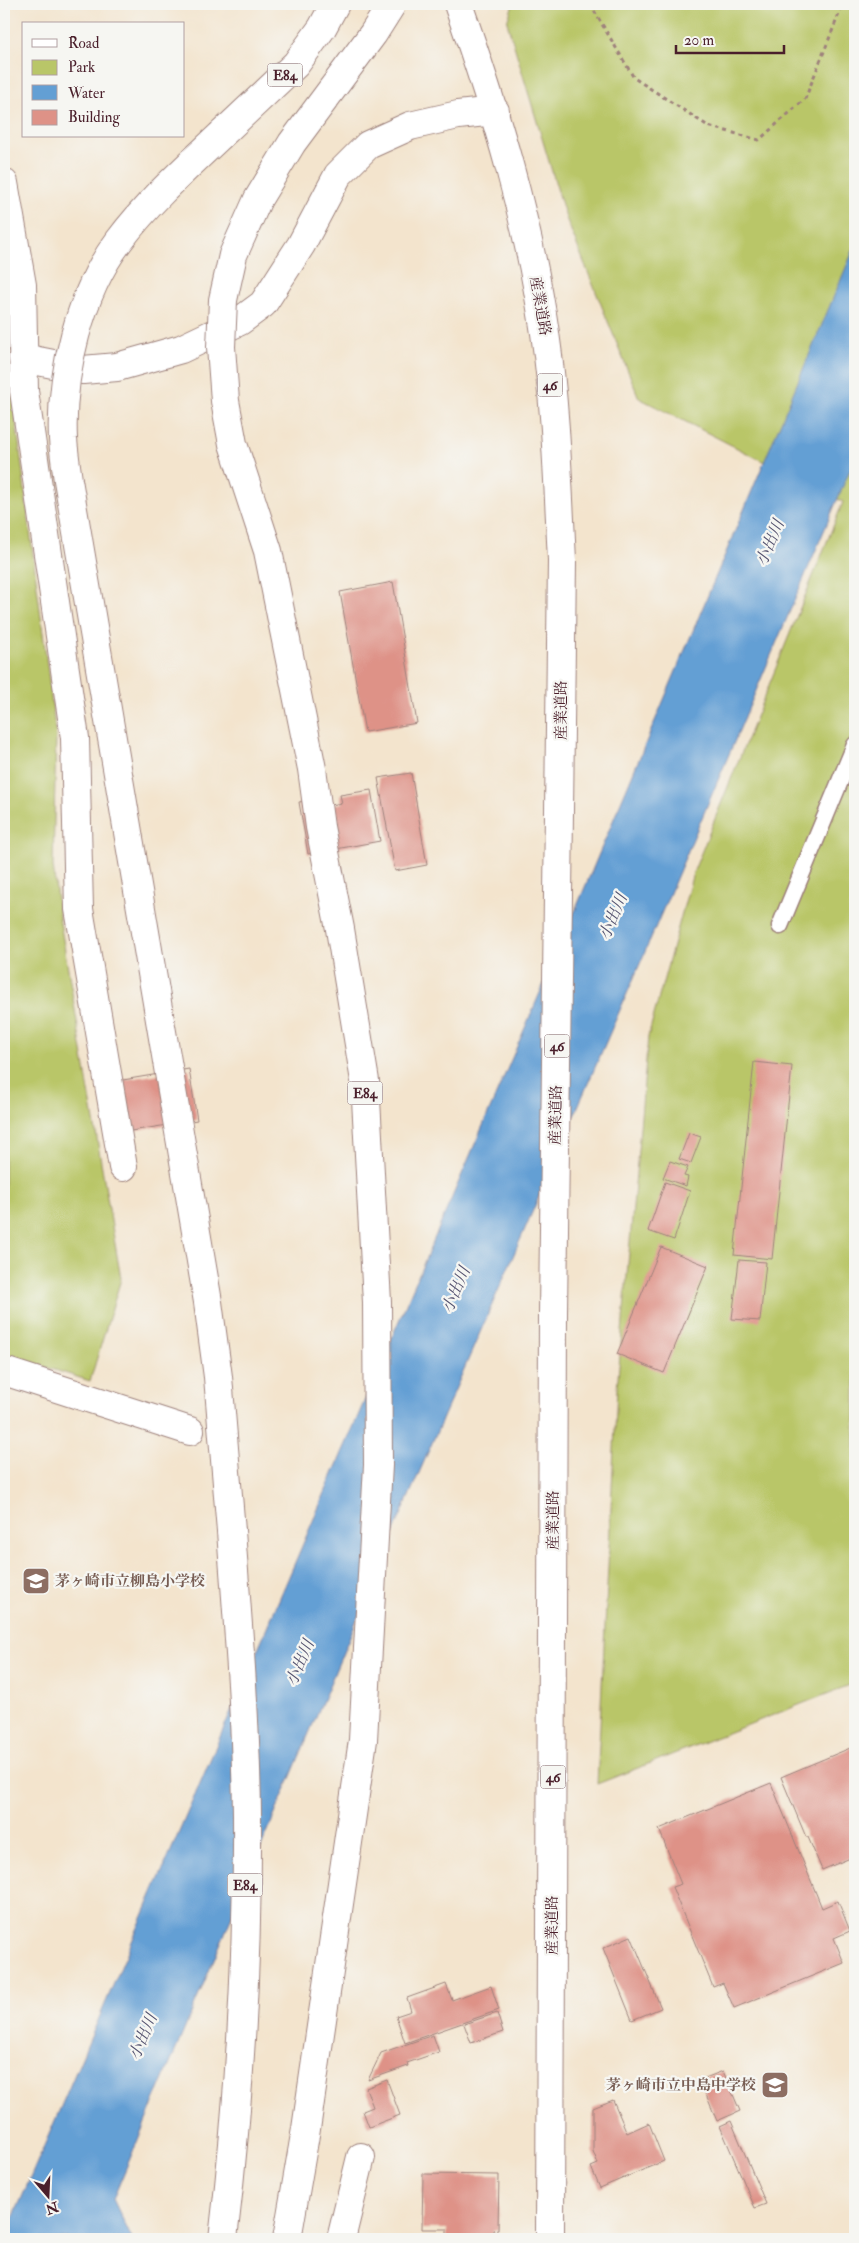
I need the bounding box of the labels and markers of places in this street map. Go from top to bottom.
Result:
school or university icon: 茅ヶ崎市立柳島小学校 [21,1566,51,1596]
place label: 茅ヶ崎市立柳島小学校 [55,1572,205,1591]
school or university icon: 茅ヶ崎市立中島中学校 [760,2070,790,2100]
place label: 茅ヶ崎市立中島中学校 [606,2076,756,2095]

